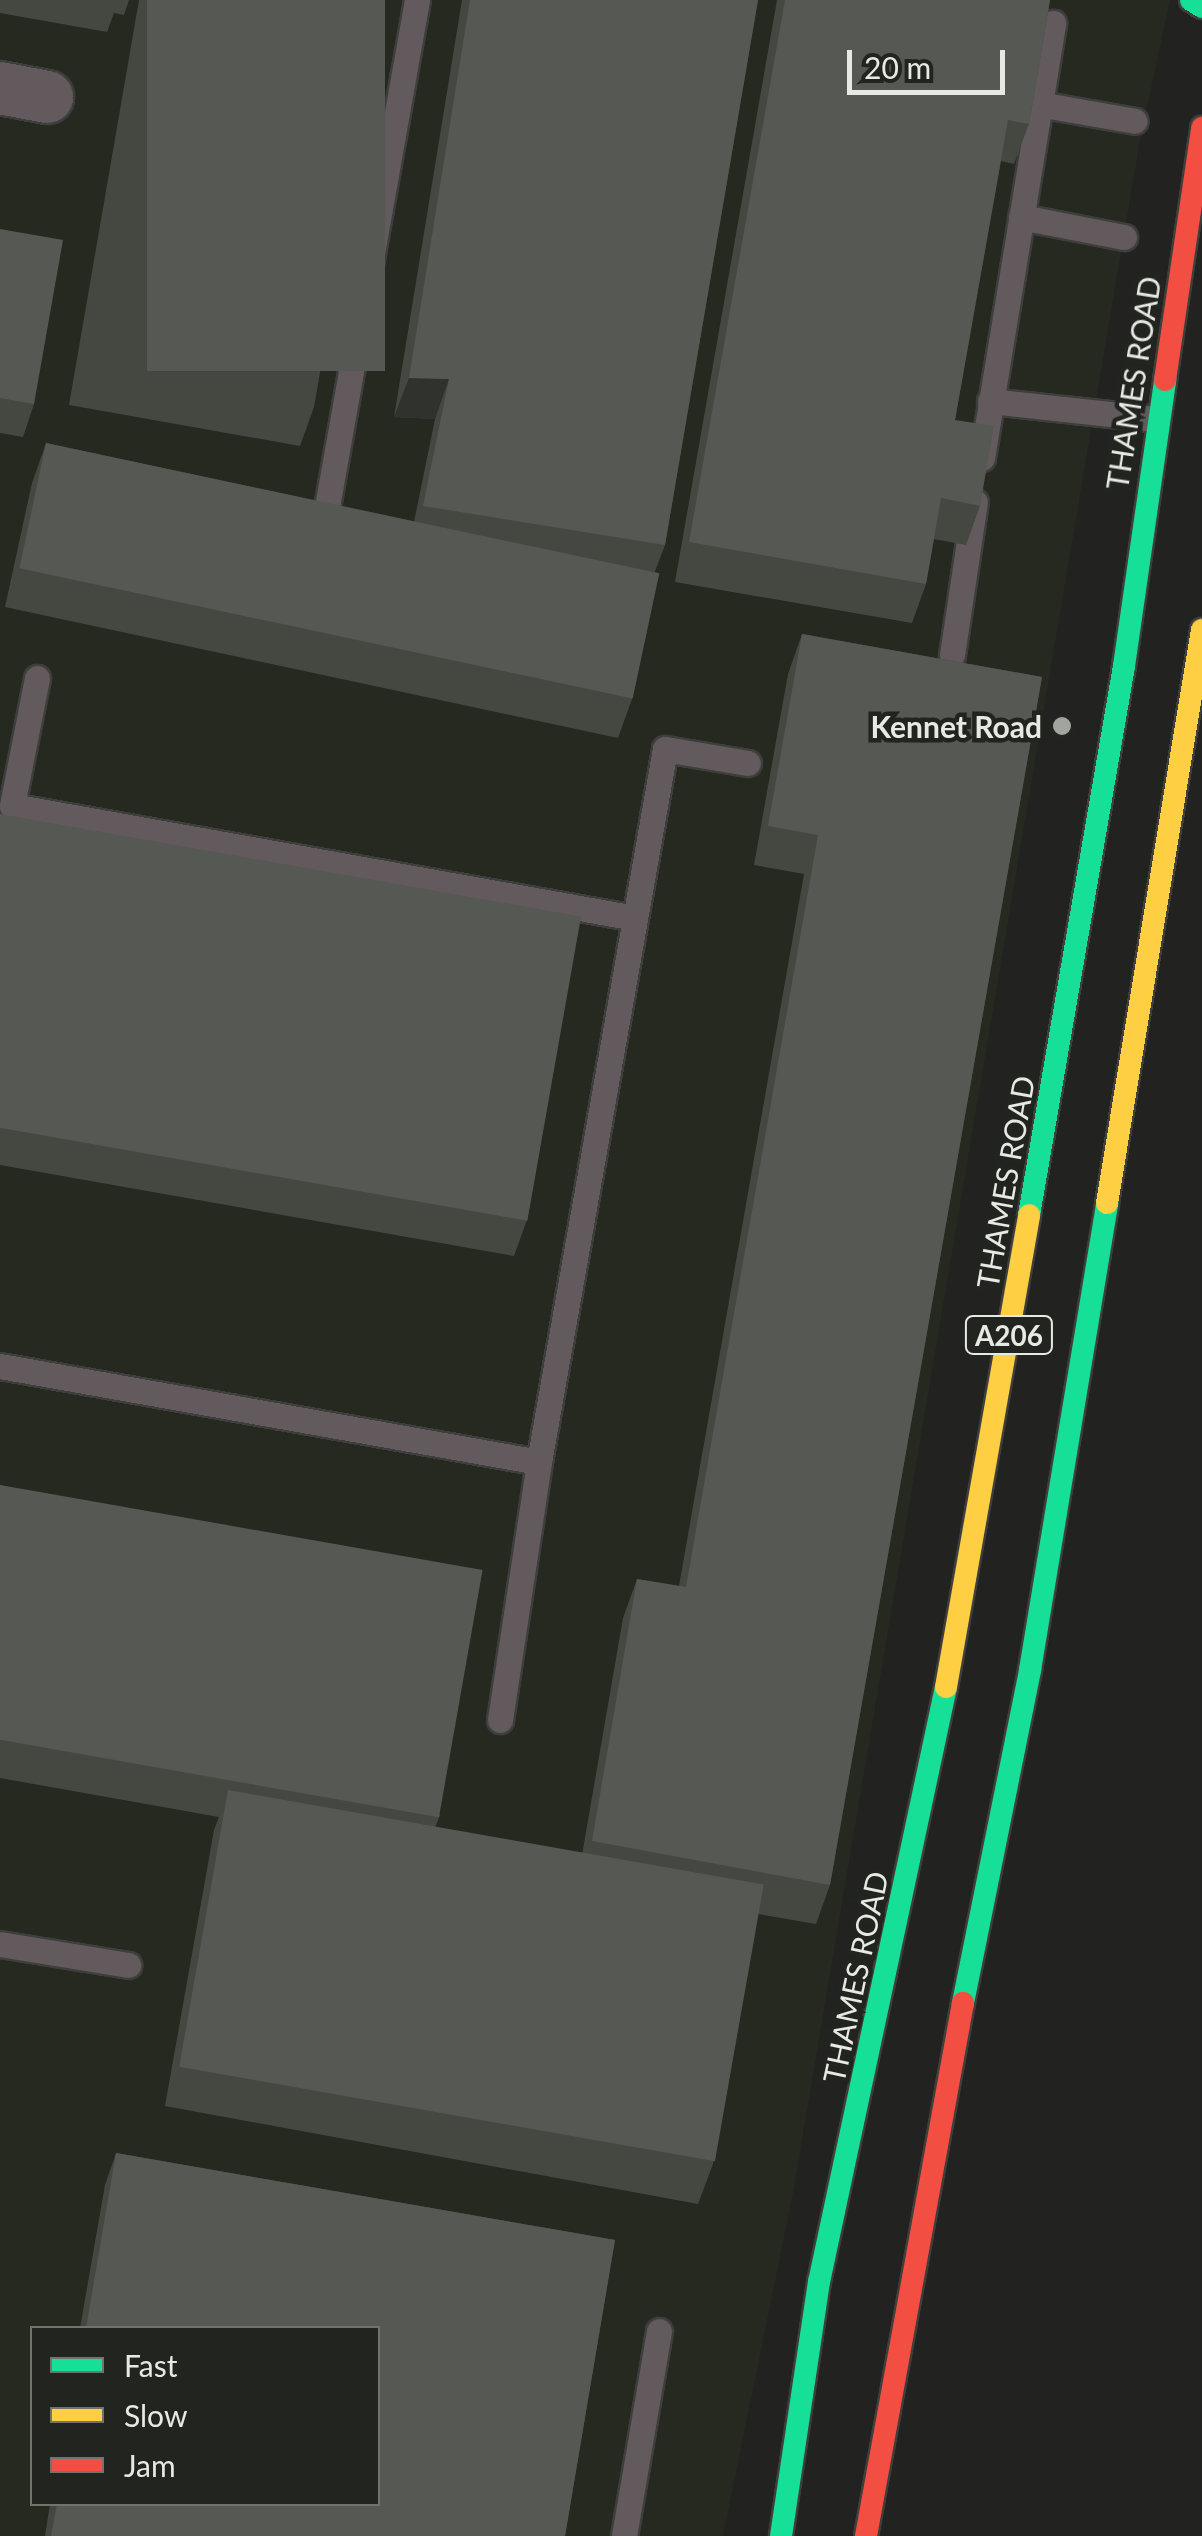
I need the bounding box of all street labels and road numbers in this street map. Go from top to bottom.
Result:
street label: THAMES ROAD [1098,274,1168,492]
street label: THAMES ROAD [969,1073,1041,1291]
road number: A206 [964,1312,1054,1358]
street label: THAMES ROAD [815,1868,895,2086]

